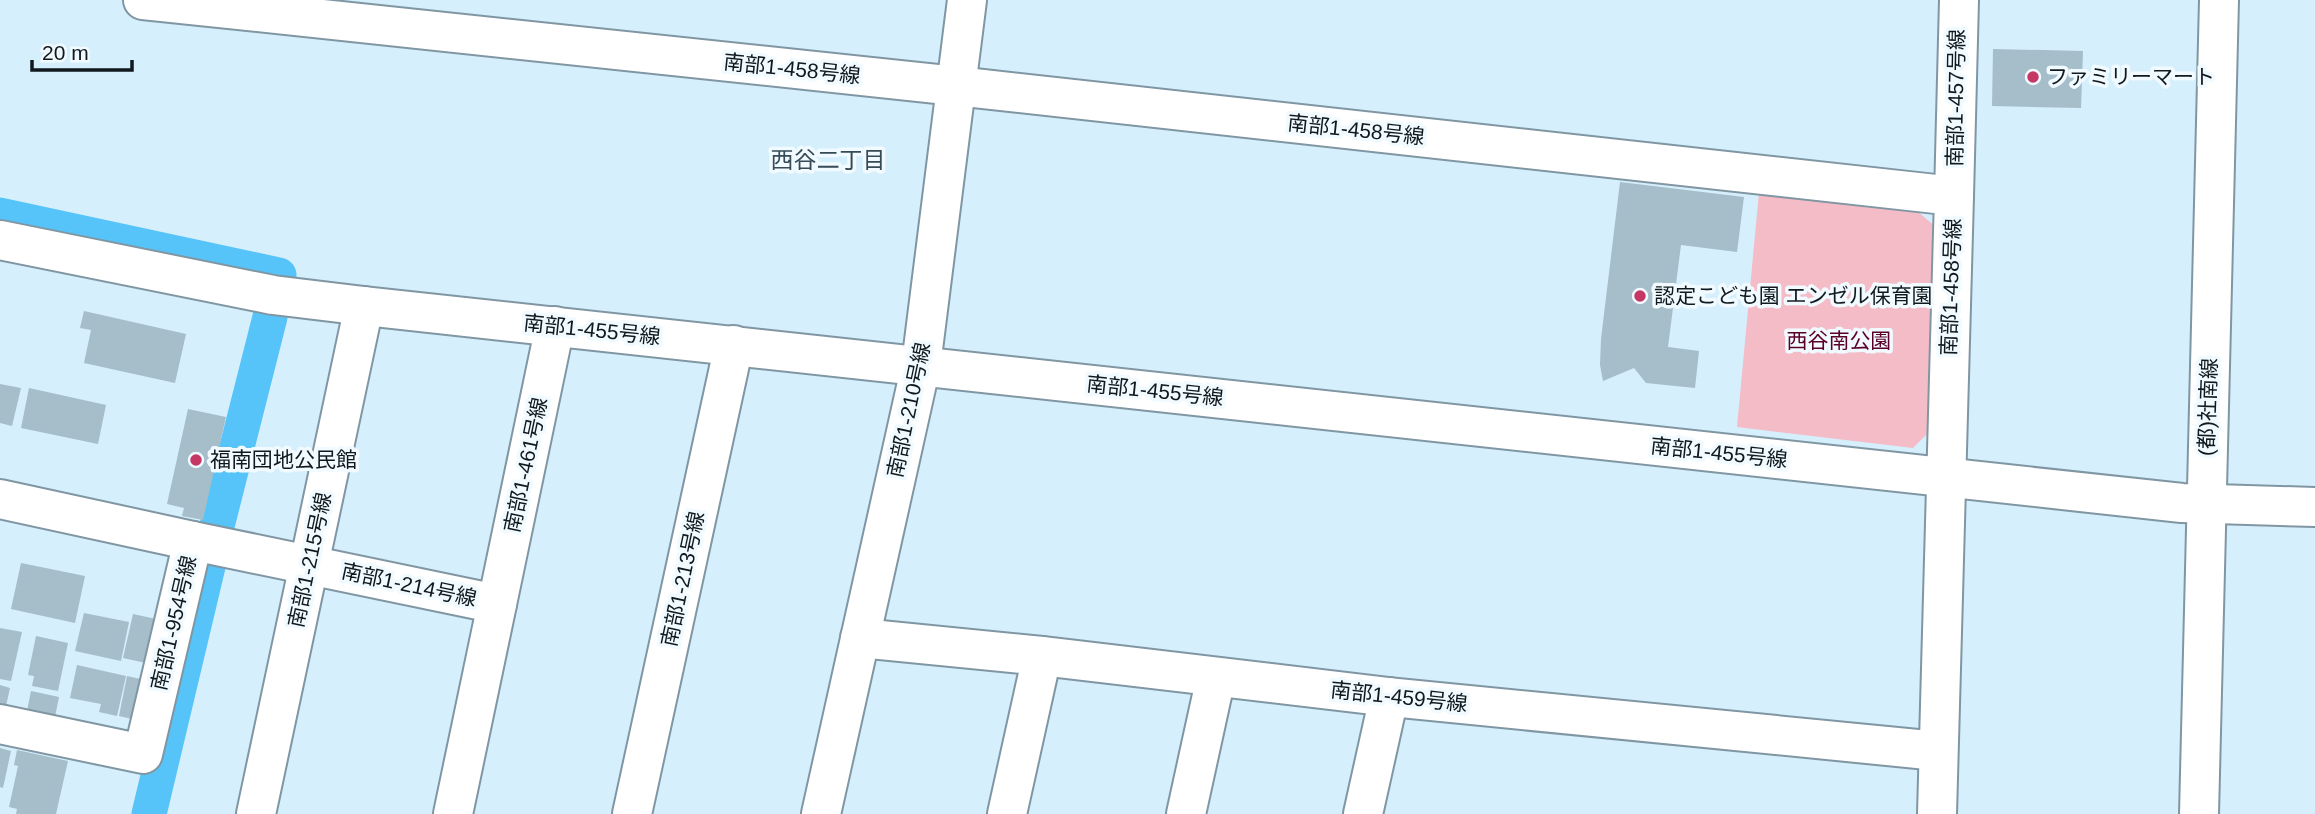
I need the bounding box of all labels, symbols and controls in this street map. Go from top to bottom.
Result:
scale bar [32,28,131,72]
street label: 南部1-457号線 [1943,29,1968,167]
text: 20 m [42,41,89,64]
street label: 南部1-458号線 [722,50,862,87]
place label: ファミリーマート [2047,65,2215,88]
marker: ファミリーマート [2025,69,2041,85]
street label: 南部1-458号線 [1286,111,1426,148]
district label: 西谷二丁目 [771,147,886,173]
street label: 南部1-458号線 [1937,218,1964,356]
place label: 認定こども園 エンゼル保育園 [1654,284,1933,307]
marker: 認定こども園 エンゼル保育園 [1632,288,1648,304]
street label: 南部1-455号線 [522,311,662,348]
park label: 西谷南公園 [1787,329,1892,352]
street label: 南部1-210号線 [883,340,934,480]
street label: (都)社南線 [2194,358,2221,456]
street label: 南部1-455号線 [1085,372,1225,409]
street label: 南部1-461号線 [500,395,551,535]
street label: 南部1-455号線 [1649,434,1789,471]
place label: 福南団地公民館 [210,448,357,471]
marker: 福南団地公民館 [188,452,204,468]
street label: 南部1-215号線 [284,490,335,630]
street label: 南部1-213号線 [657,509,708,649]
street label: 南部1-954号線 [147,553,200,693]
street label: 南部1-214号線 [339,559,479,610]
street label: 南部1-459号線 [1329,678,1469,715]

